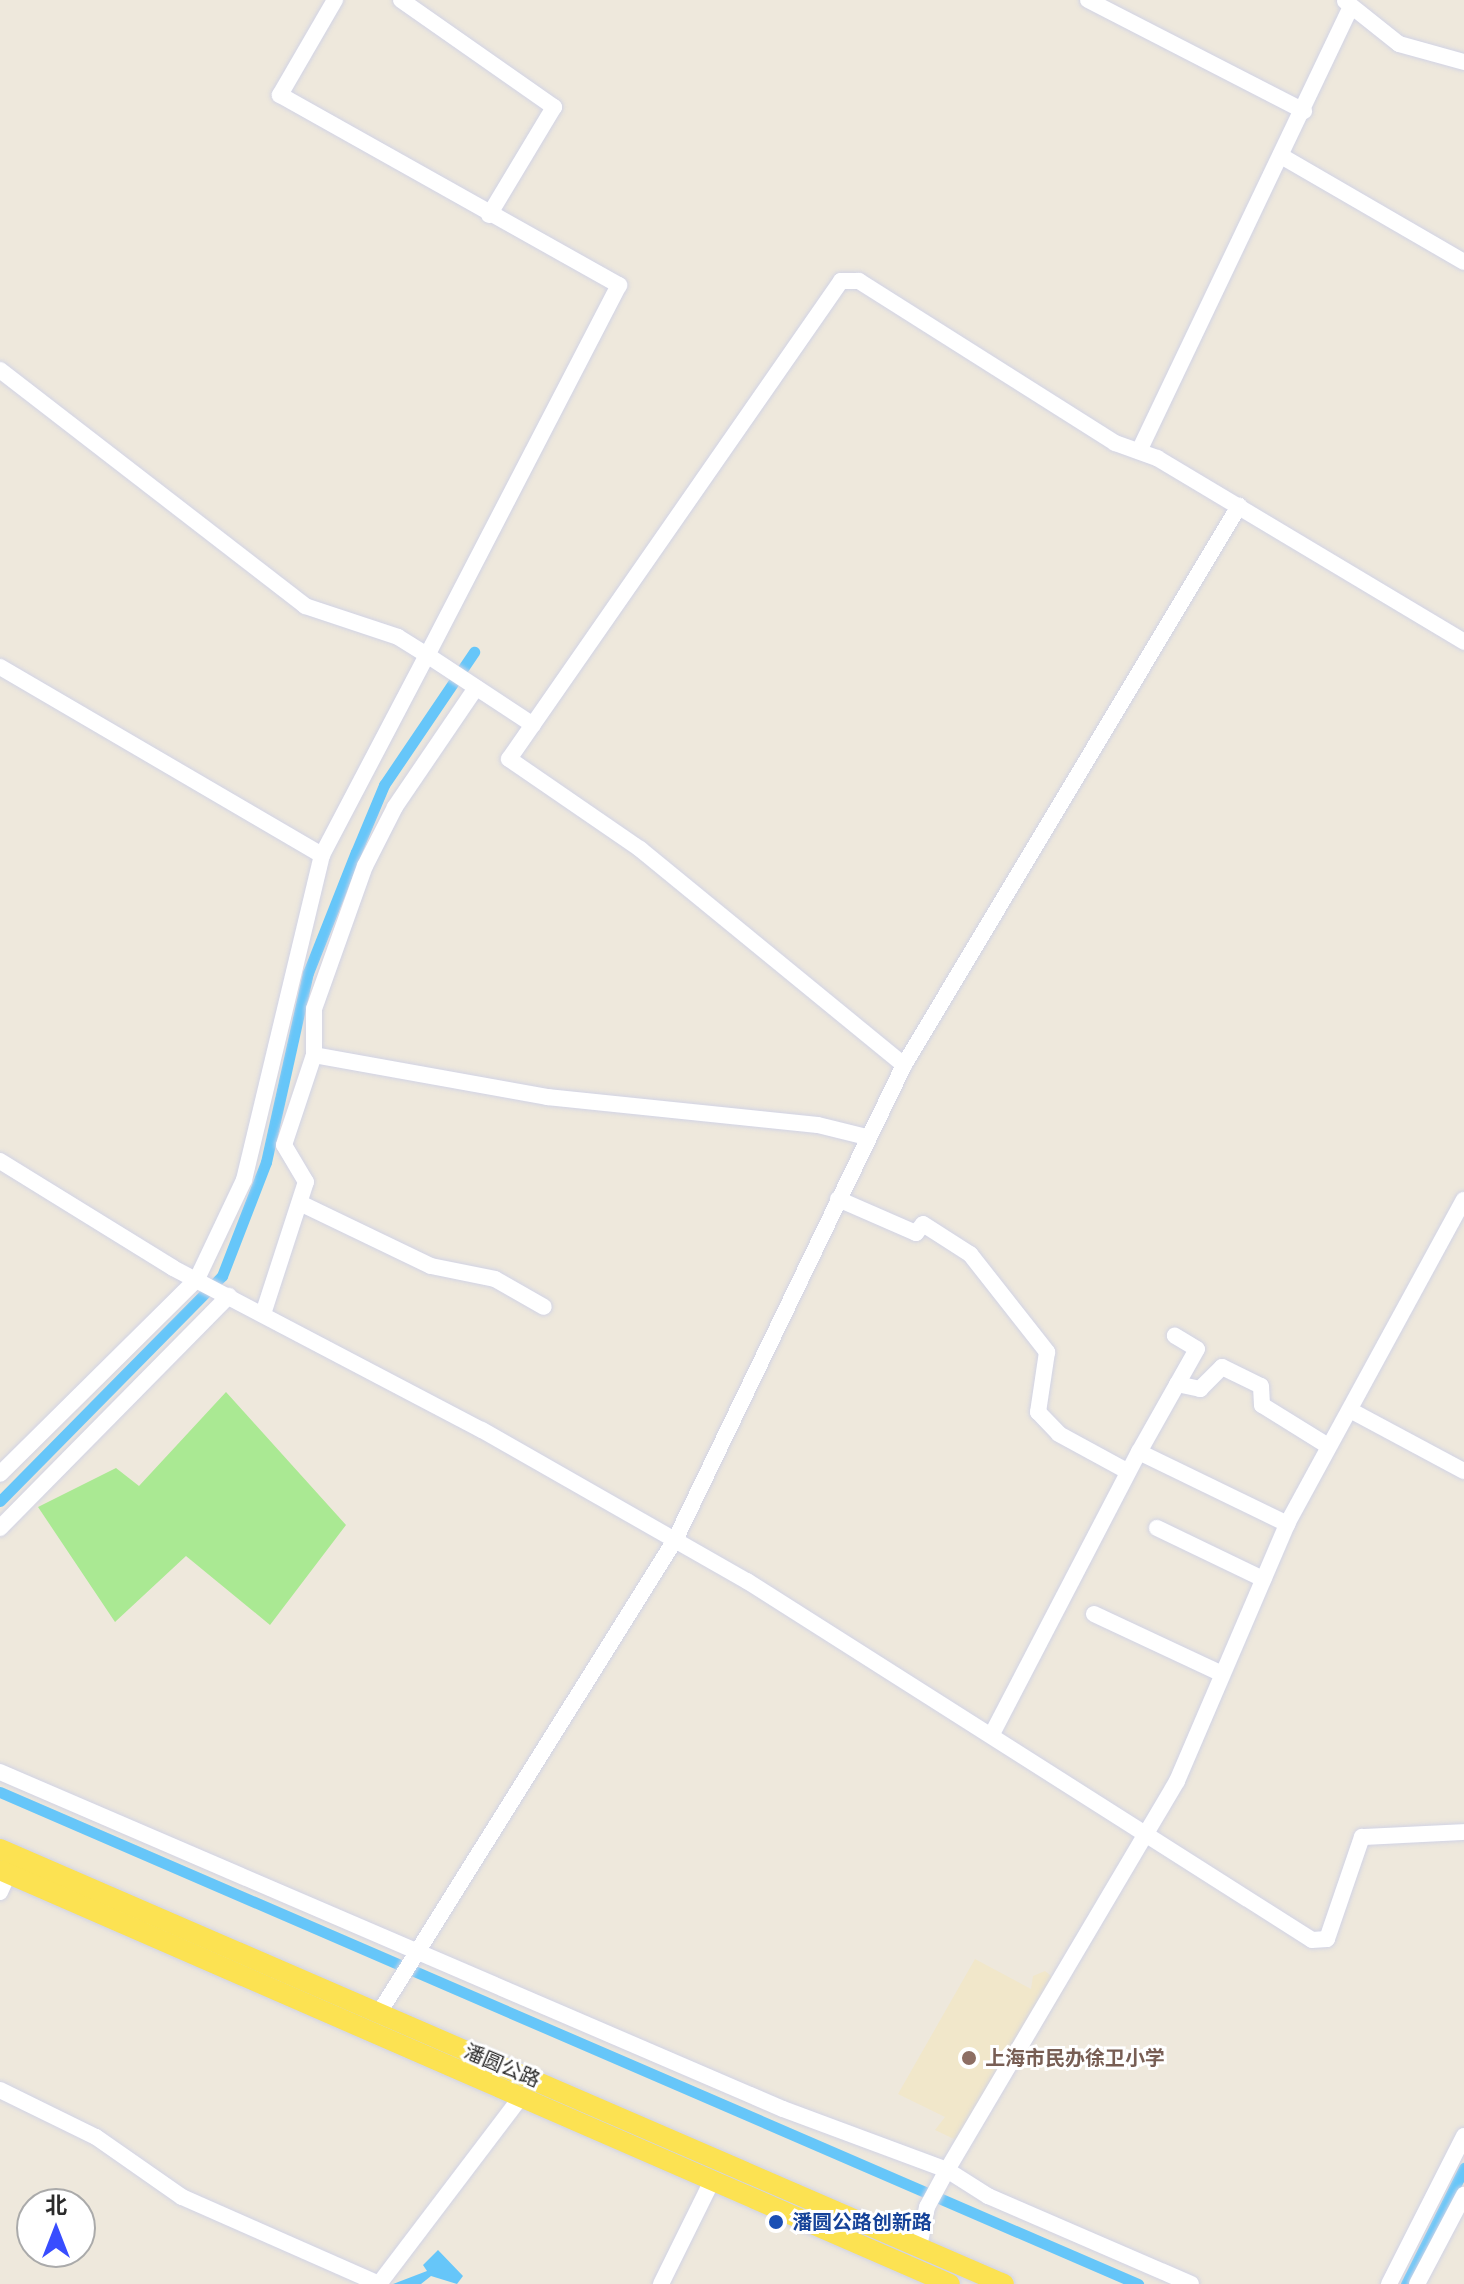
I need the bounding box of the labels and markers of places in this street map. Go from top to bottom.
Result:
place label: 上海市民办徐卫小学 [985,2046,1165,2070]
marker: 上海市民办徐卫小学 [960,2049,978,2067]
place label: 潘圆公路创新路 [792,2210,932,2234]
marker: 潘圆公路创新路 [767,2213,785,2231]

